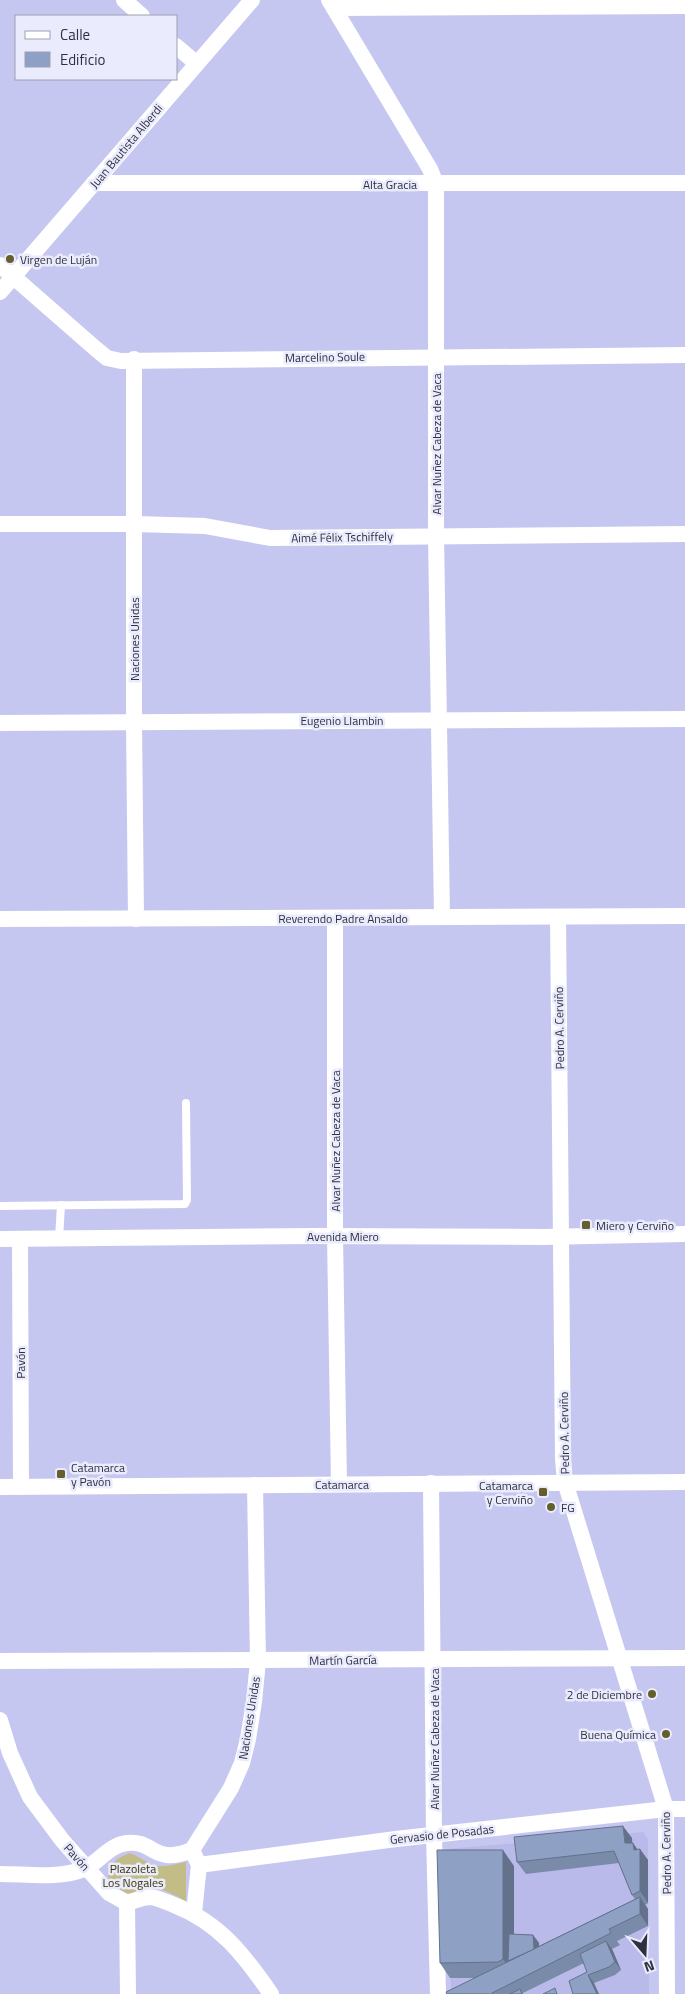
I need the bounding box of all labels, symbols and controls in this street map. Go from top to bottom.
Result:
legend [15,15,178,80]
text: Calle [60,23,90,46]
text: Edificio [60,48,105,71]
street label: Juan Bautista Alberdi [85,100,167,192]
street label: Alta Gracia [363,175,417,194]
place label: Virgen de Luján [20,250,97,269]
marker: Virgen de Luján [4,253,16,265]
street label: Marcelino Soule [285,347,365,367]
street label: Alvar Nuñez Cabeza de Vaca [427,373,446,515]
street label: Aimé Félix Tschiffely [291,527,393,547]
street label: Naciones Unidas [125,597,144,681]
street label: Eugenio Llambin [300,711,384,730]
street label: Reverendo Padre Ansaldo [278,909,408,928]
street label: Pedro A. Cerviño [549,987,569,1069]
street label: Alvar Nuñez Cabeza de Vaca [326,1070,345,1212]
place label: Miero y Cerviño [596,1216,674,1235]
marker: Miero y Cerviño [580,1219,592,1231]
street label: Avenida Miero [307,1227,379,1246]
street label: Pavón [11,1347,30,1379]
street label: Pedro A. Cerviño [554,1392,574,1474]
place label: Catamarca y Pavón [71,1458,125,1491]
marker: Catamarca y Pavón [55,1468,67,1480]
street label: Catamarca [315,1475,369,1494]
place label: Catamarca y Cerviño [479,1476,533,1509]
marker: Catamarca y Cerviño [537,1486,549,1498]
place label: FG [561,1498,575,1517]
marker: FG [545,1501,557,1513]
street label: Martín García [309,1650,377,1670]
street label: Alvar Nuñez Cabeza de Vaca [425,1668,444,1810]
street label: Naciones Unidas [233,1675,265,1761]
place label: 2 de Diciembre [567,1685,642,1704]
marker: 2 de Diciembre [646,1688,658,1700]
place label: Buena Química [580,1725,656,1744]
marker: Buena Química [660,1728,672,1740]
street label: Pedro A. Cerviño [656,1812,676,1894]
street label: Gervasio de Posadas [389,1819,495,1849]
street label: Pavón [59,1839,95,1875]
park label: Plazoleta Los Nogales [102,1859,164,1892]
north arrow [620,1929,670,1979]
text: N [641,1955,657,1978]

